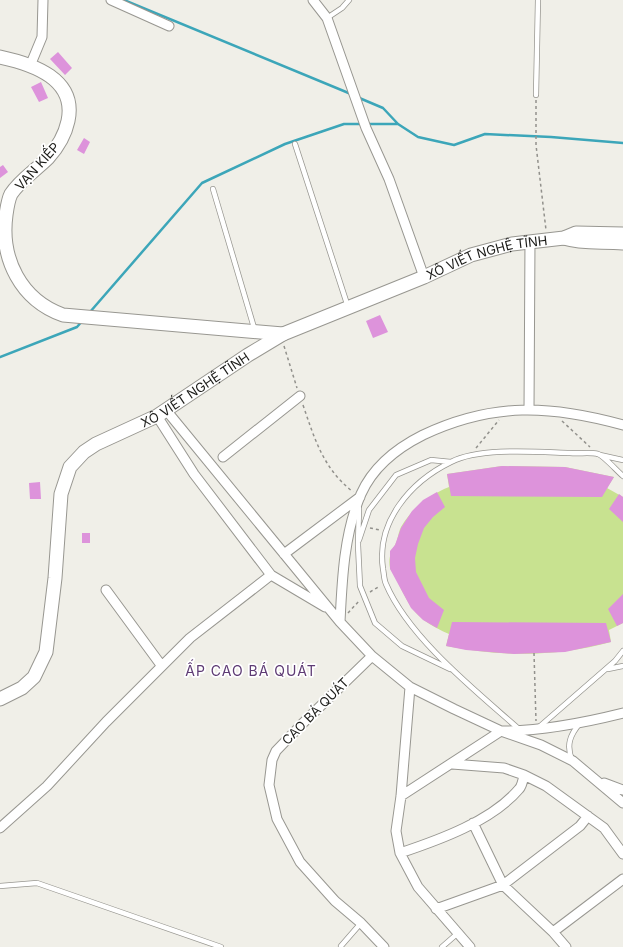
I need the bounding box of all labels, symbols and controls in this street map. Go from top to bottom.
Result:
street label: VẠN KIẾP [10,137,63,193]
street label: XÔ VIẾT NGHỆ TĨNH [424,232,548,283]
street label: XÔ VIẾT NGHỆ TĨNH [138,348,252,430]
district label: ẤP CAO BÁ QUÁT [185,659,317,679]
street label: CAO BÁ QUÁT [278,674,352,748]

